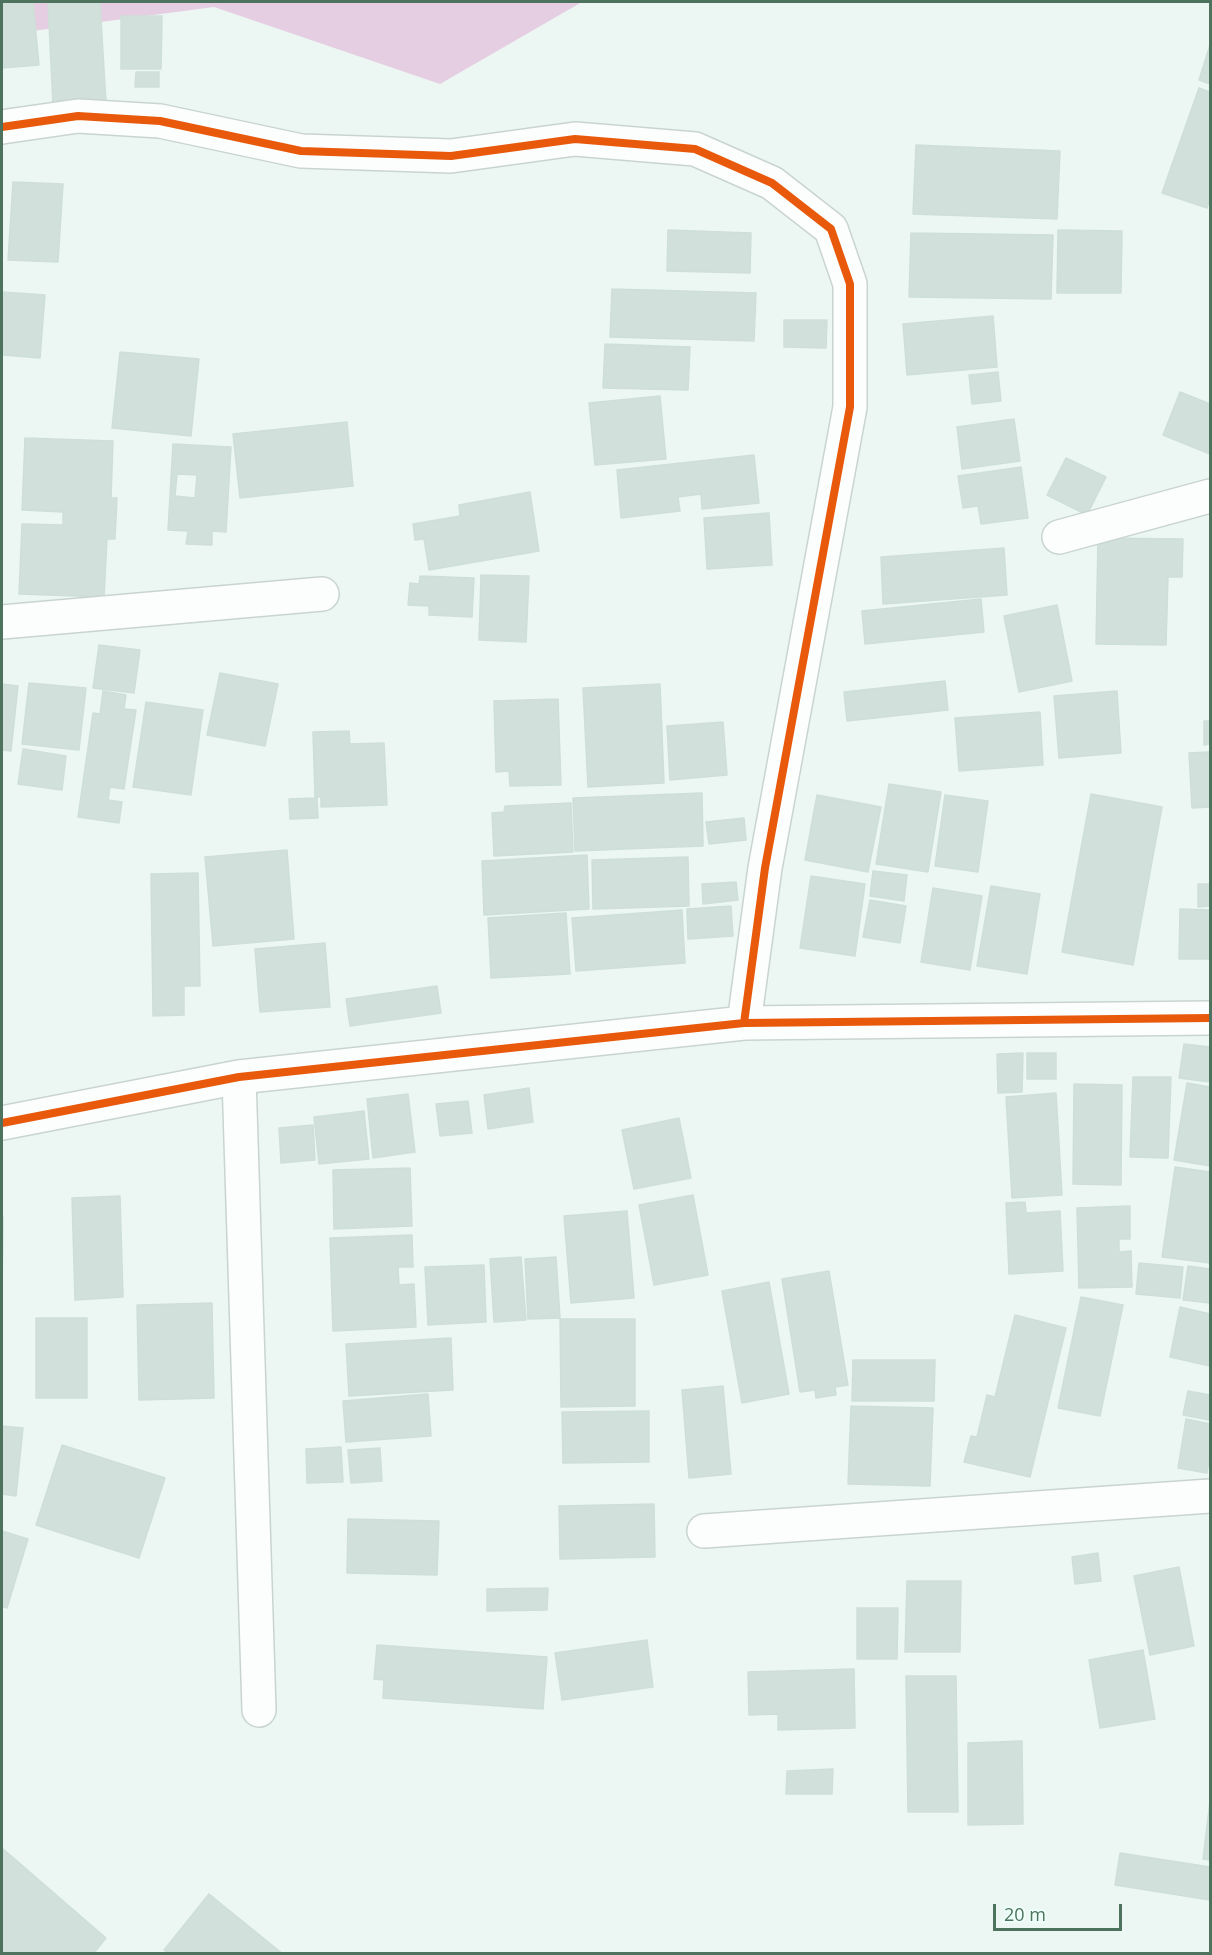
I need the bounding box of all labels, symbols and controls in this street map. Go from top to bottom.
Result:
scale bar [996,1892,1125,1930]
text: 20 m [1004,1902,1046,1926]

